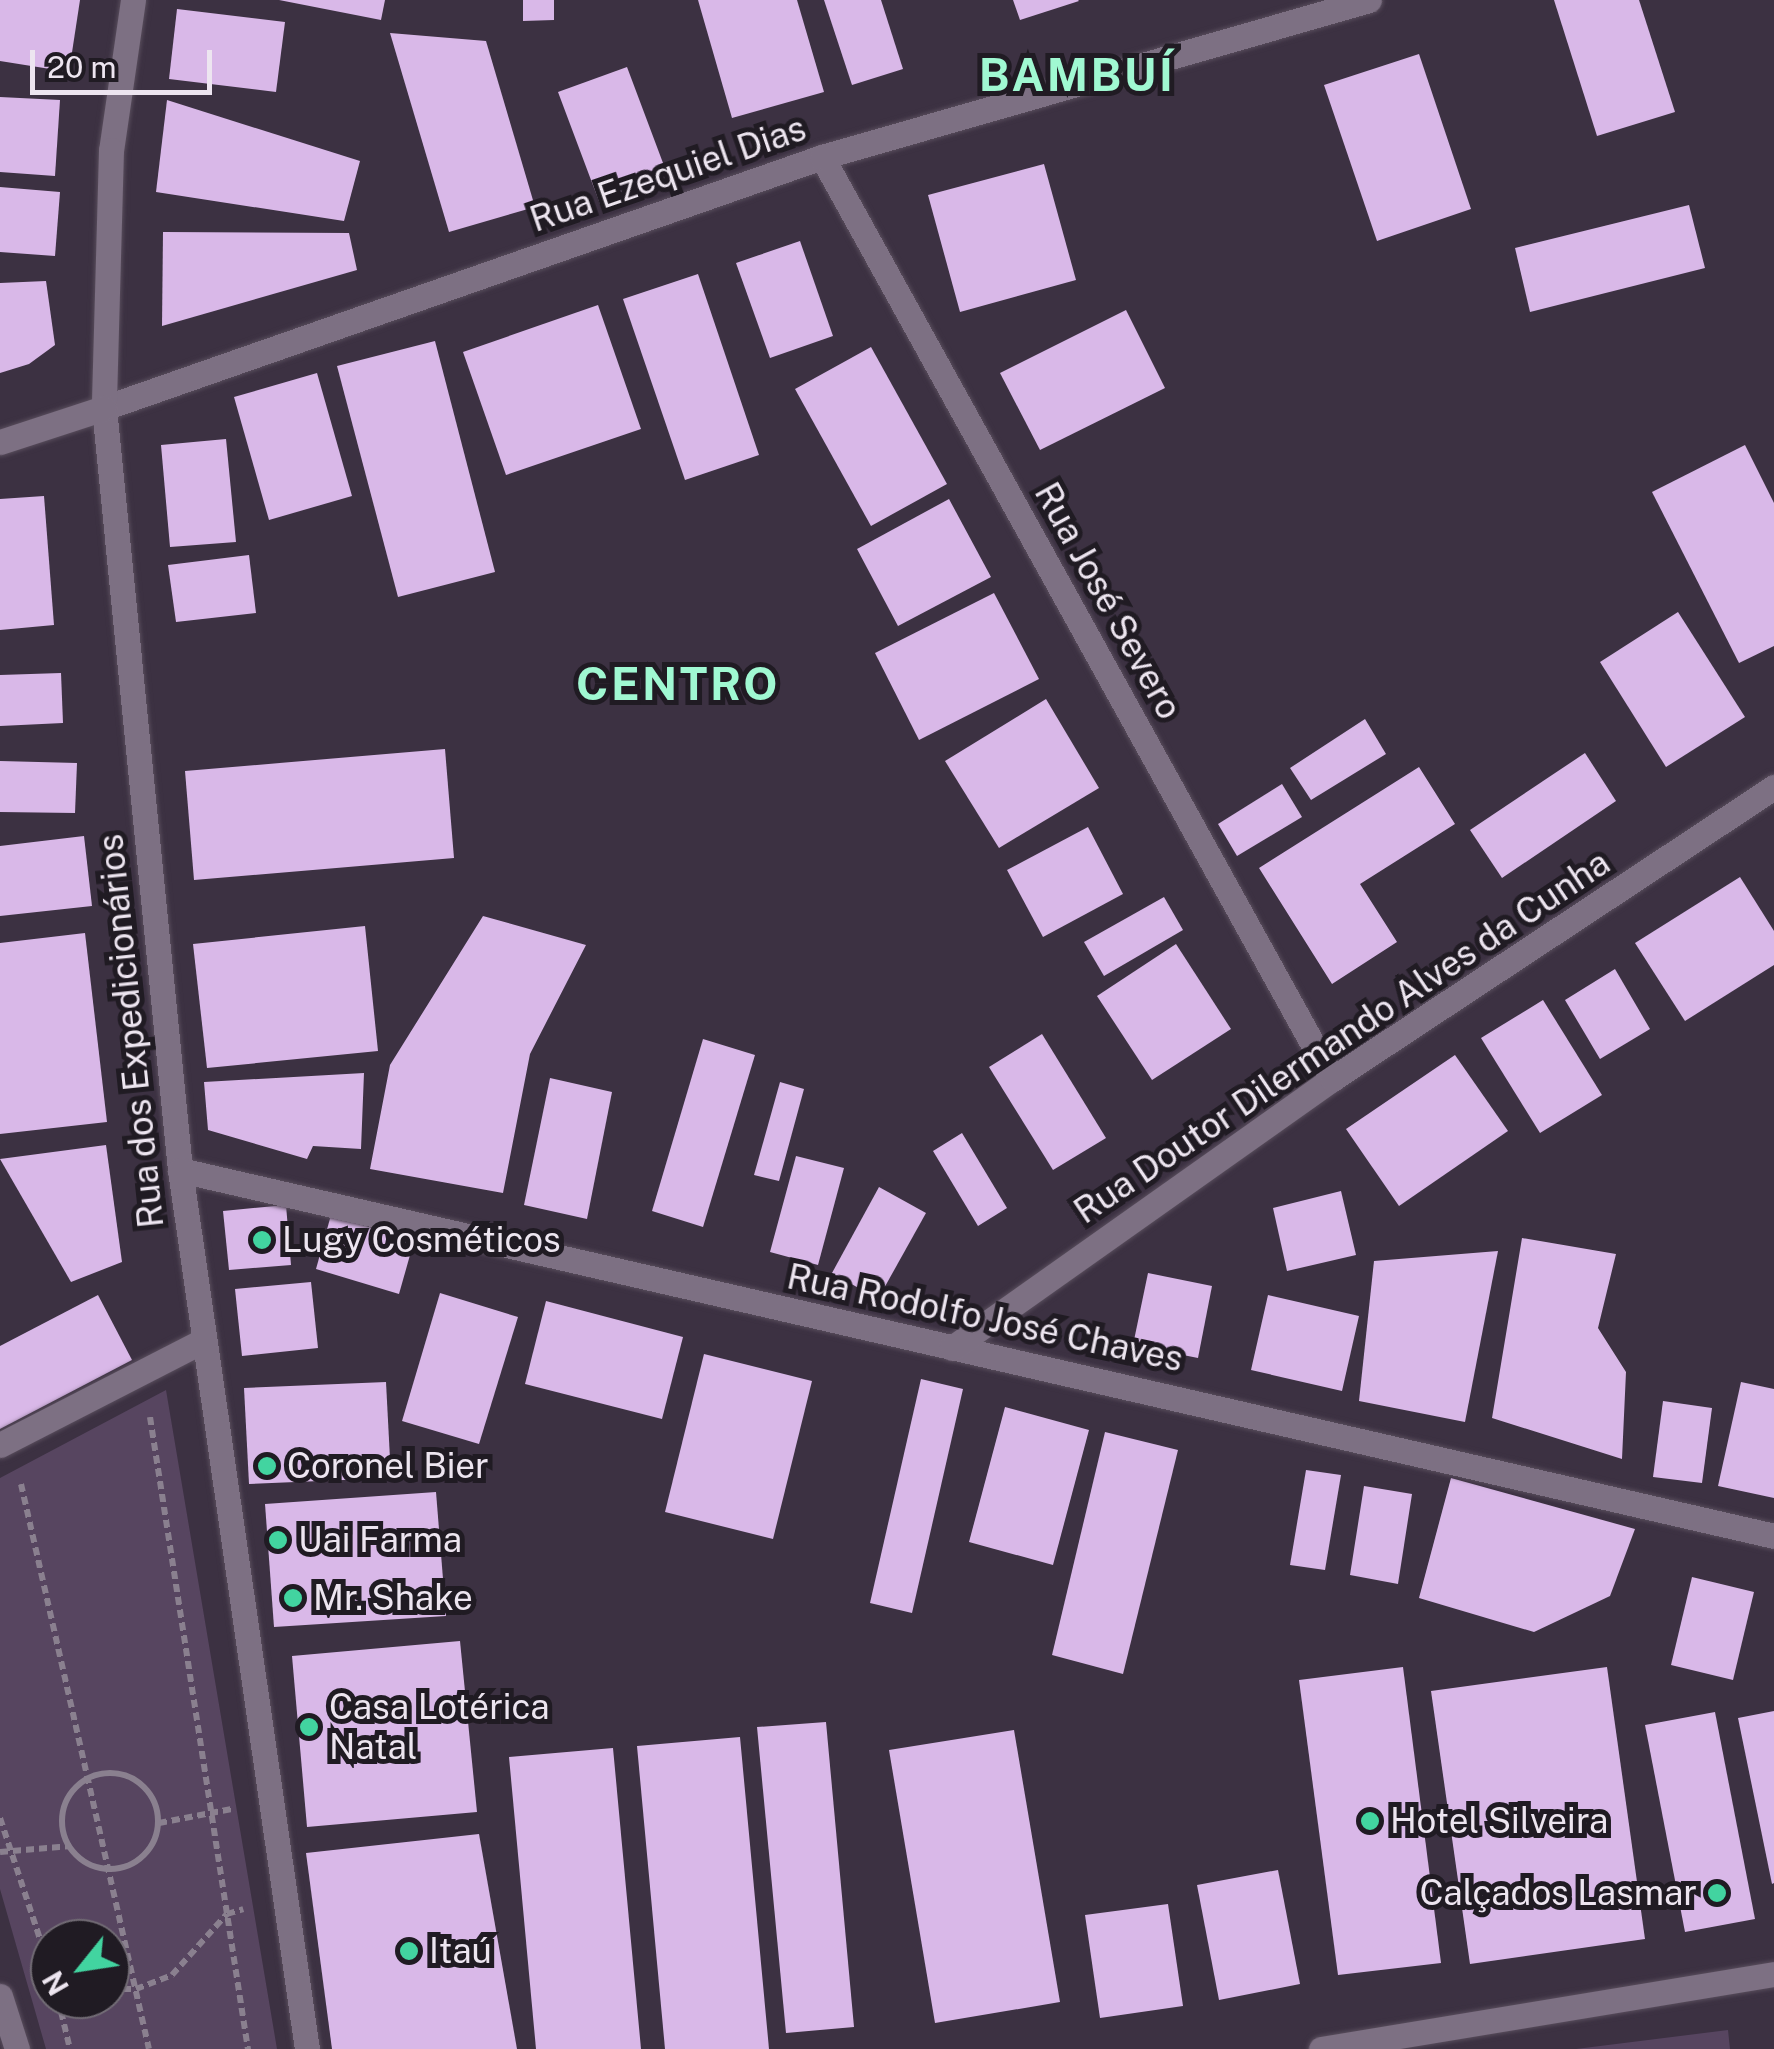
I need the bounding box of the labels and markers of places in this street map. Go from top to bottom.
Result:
place label: Lugy Cosméticos [282,1219,561,1261]
marker: Lugy Cosméticos [251,1229,273,1251]
place label: Coronel Bier [287,1445,489,1487]
marker: Coronel Bier [256,1455,278,1477]
place label: Uai Farma [298,1519,462,1561]
marker: Uai Farma [267,1529,289,1551]
place label: Mr. Shake [313,1577,473,1619]
marker: Mr. Shake [282,1587,304,1609]
place label: Casa Lotérica Natal [329,1686,550,1768]
marker: Casa Lotérica Natal [298,1716,320,1738]
place label: Hotel Silveira [1390,1800,1608,1842]
marker: Hotel Silveira [1359,1810,1381,1832]
place label: Calçados Lasmar [1419,1872,1697,1914]
marker: Calçados Lasmar [1706,1882,1728,1904]
place label: Itaú [429,1930,492,1972]
marker: Itaú [398,1940,420,1962]

